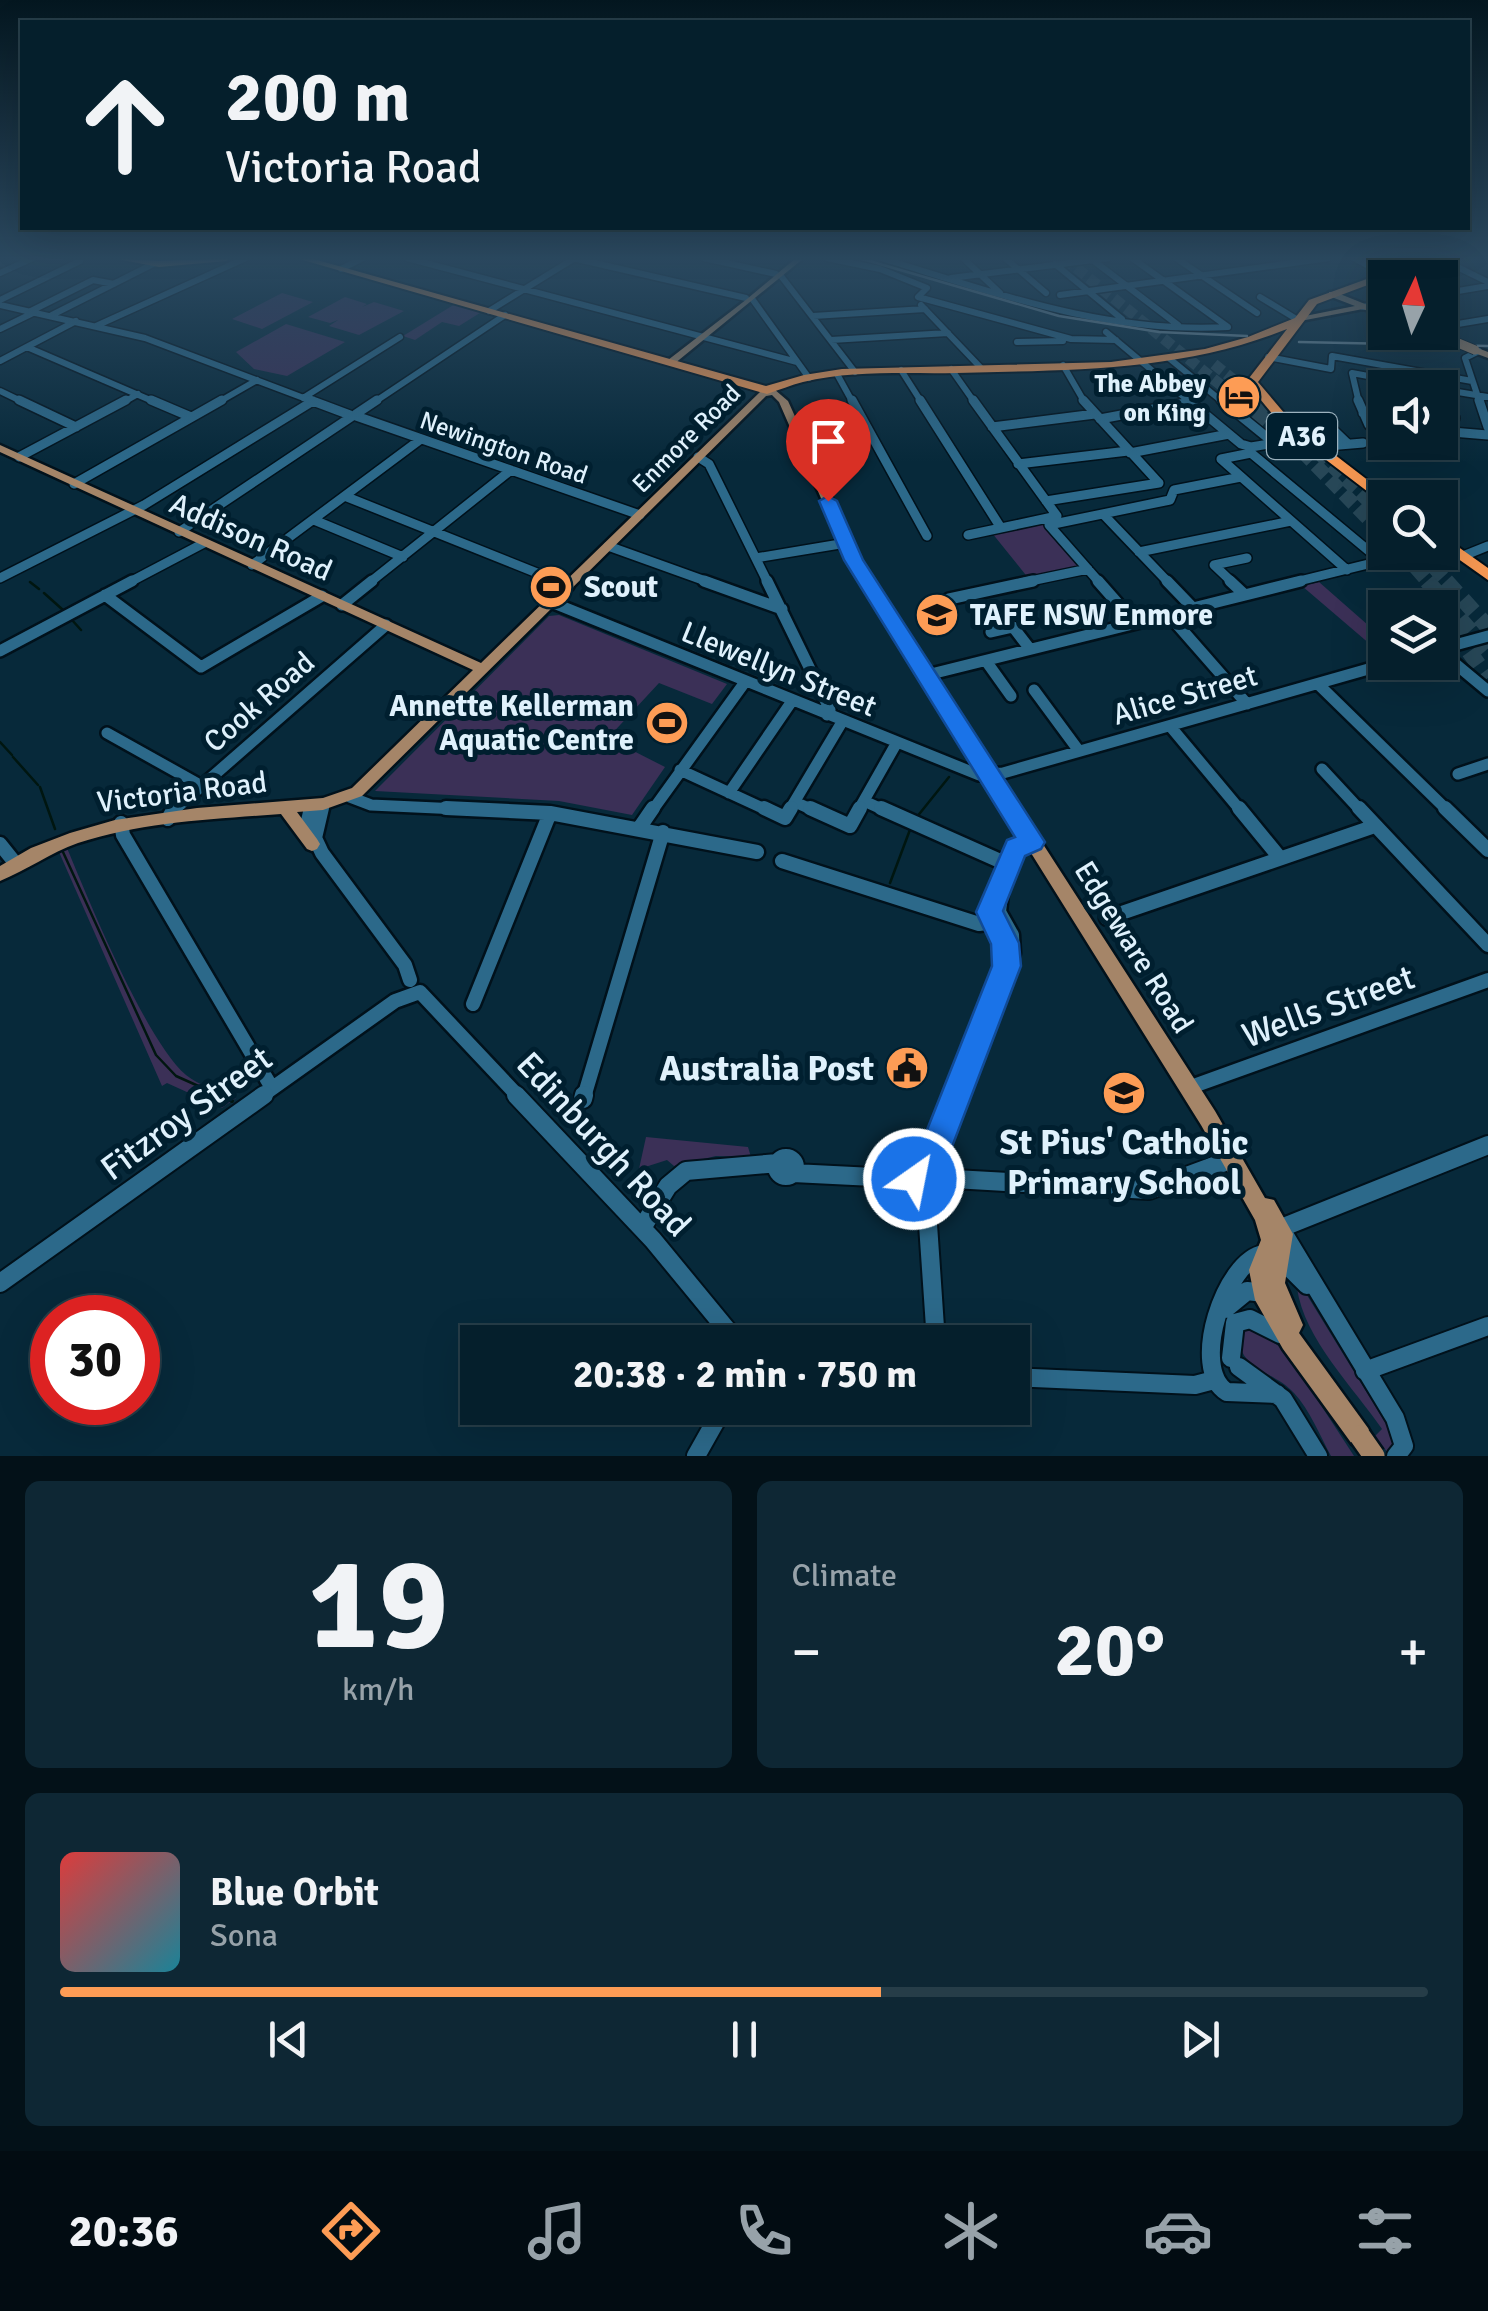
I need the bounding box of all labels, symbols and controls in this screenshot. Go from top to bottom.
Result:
text: 200 m [225,54,410,140]
icon: ahead [60,60,190,190]
text: Victoria Road [225,140,482,195]
north arrow [1368,260,1458,350]
map controls [1368,260,1458,680]
place label: The Abbey on King [1094,368,1207,428]
button: sound [1368,370,1458,460]
hotel icon: The Abbey on King [1216,374,1262,420]
street label: Enmore Road [626,378,747,499]
pin [786,399,871,502]
street label: Newington Road [416,404,592,491]
road number: A36 [1267,413,1337,459]
icon: arrive [801,414,856,469]
button: search [1368,480,1458,570]
street label: Addison Road [164,485,338,590]
sports icon: Scout [528,564,574,610]
place label: Scout [584,569,658,606]
button: layers [1368,590,1458,680]
school or university icon: TAFE NSW Enmore [914,592,960,638]
place label: TAFE NSW Enmore [970,597,1213,634]
street label: Llewellyn Street [676,614,882,725]
street label: Cook Road [196,644,322,761]
street label: Alice Street [1109,657,1262,734]
place label: Annette Kellerman Aquatic Centre [389,688,634,759]
sports icon: Annette Kellerman Aquatic Centre [644,700,690,746]
street label: Victoria Road [95,764,269,821]
street label: Edgeware Road [1066,854,1201,1040]
street label: Wells Street [1236,955,1420,1058]
street label: Fitzroy Street [92,1037,280,1190]
street label: Edinburgh Road [507,1043,700,1246]
public building icon: Australia Post [884,1045,930,1091]
place label: Australia Post [660,1047,874,1090]
school or university icon: St Pius' Catholic Primary School [1101,1070,1147,1116]
place label: St Pius' Catholic Primary School [1000,1121,1248,1204]
position arrow [862,1127,966,1231]
speed limit sign: 30 [30,1295,160,1425]
text: 20:38 · 2 min · 750 m [573,1351,917,1398]
text: 19 [308,1525,448,1685]
text: Climate [792,1556,897,1595]
text: 20° [1054,1604,1165,1697]
text: − [792,1618,821,1686]
text: + [1398,1618,1428,1686]
text: km/h [342,1670,414,1709]
text: Blue Orbit [210,1869,379,1916]
text: Sona [210,1916,278,1955]
icon: previous [261,2012,316,2067]
icon: pause [717,2012,772,2067]
icon: next [1173,2012,1228,2067]
icon: directions [316,2196,386,2266]
icon: music [522,2196,592,2266]
icon: phone [729,2196,799,2266]
icon: climate [936,2196,1006,2266]
icon: car [1143,2196,1213,2266]
icon: filters [1350,2196,1420,2266]
text: 20:36 [68,2204,179,2259]

